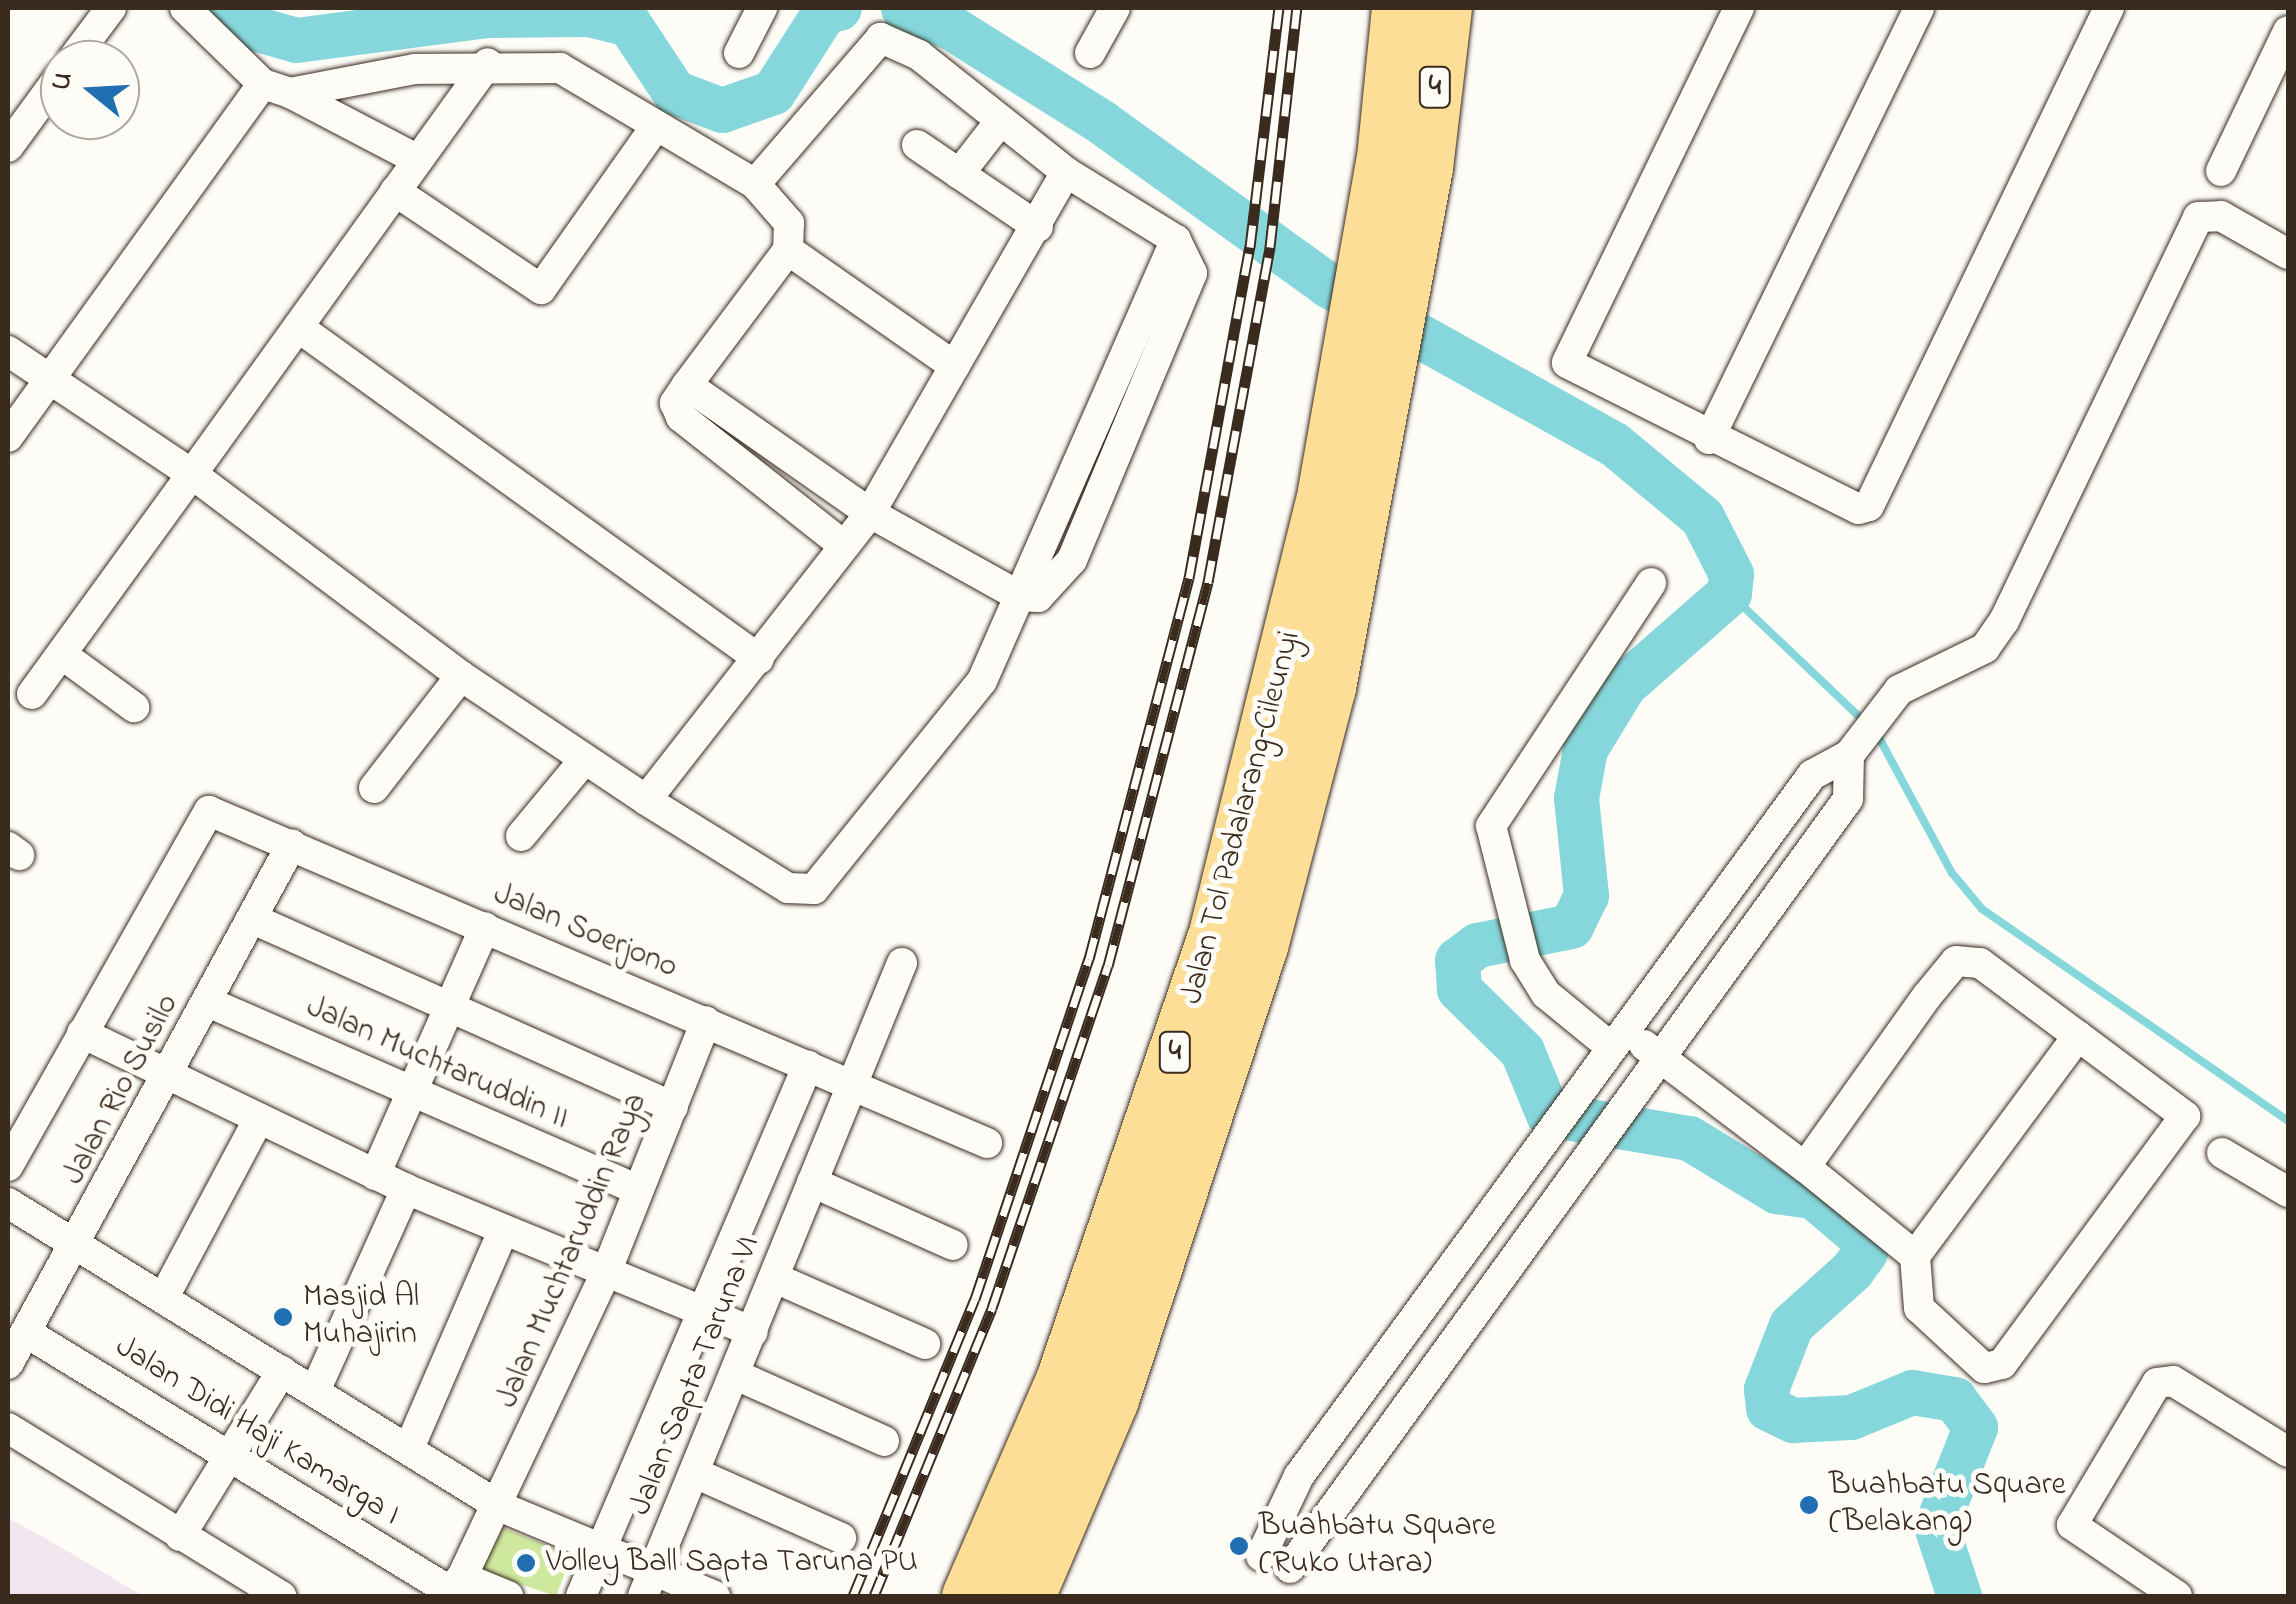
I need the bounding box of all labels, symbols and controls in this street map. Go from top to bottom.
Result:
north arrow [40,40,140,140]
road number: 4 [1418,62,1452,112]
text: U [41,66,85,96]
street label: Jalan Tol Padalarang–Cileunyi [1174,627,1310,1009]
street label: Jalan Soerjono [487,876,683,988]
street label: Jalan Rio Susilo [56,988,188,1192]
street label: Jalan Muchtaruddin II [300,989,574,1139]
road number: 4 [1158,1027,1192,1077]
street label: Jalan Muchtaruddin Raya [489,1088,657,1414]
street label: Jalan Sapta Taruna VI [622,1231,770,1521]
place label: Masjid Al Muhajirin [303,1280,419,1355]
marker: Masjid Al Muhajirin [272,1306,294,1328]
street label: Jalan Didi Haji Kamarga I [108,1329,406,1535]
place label: Buahbatu Square (Belakang) [1829,1468,2066,1543]
marker: Buahbatu Square (Belakang) [1798,1494,1820,1516]
place label: Buahbatu Square (Ruko Utara) [1259,1509,1496,1584]
marker: Buahbatu Square (Ruko Utara) [1228,1535,1250,1557]
place label: Volley Ball Sapta Taruna PU [546,1544,918,1582]
marker: Volley Ball Sapta Taruna PU [515,1552,537,1574]

